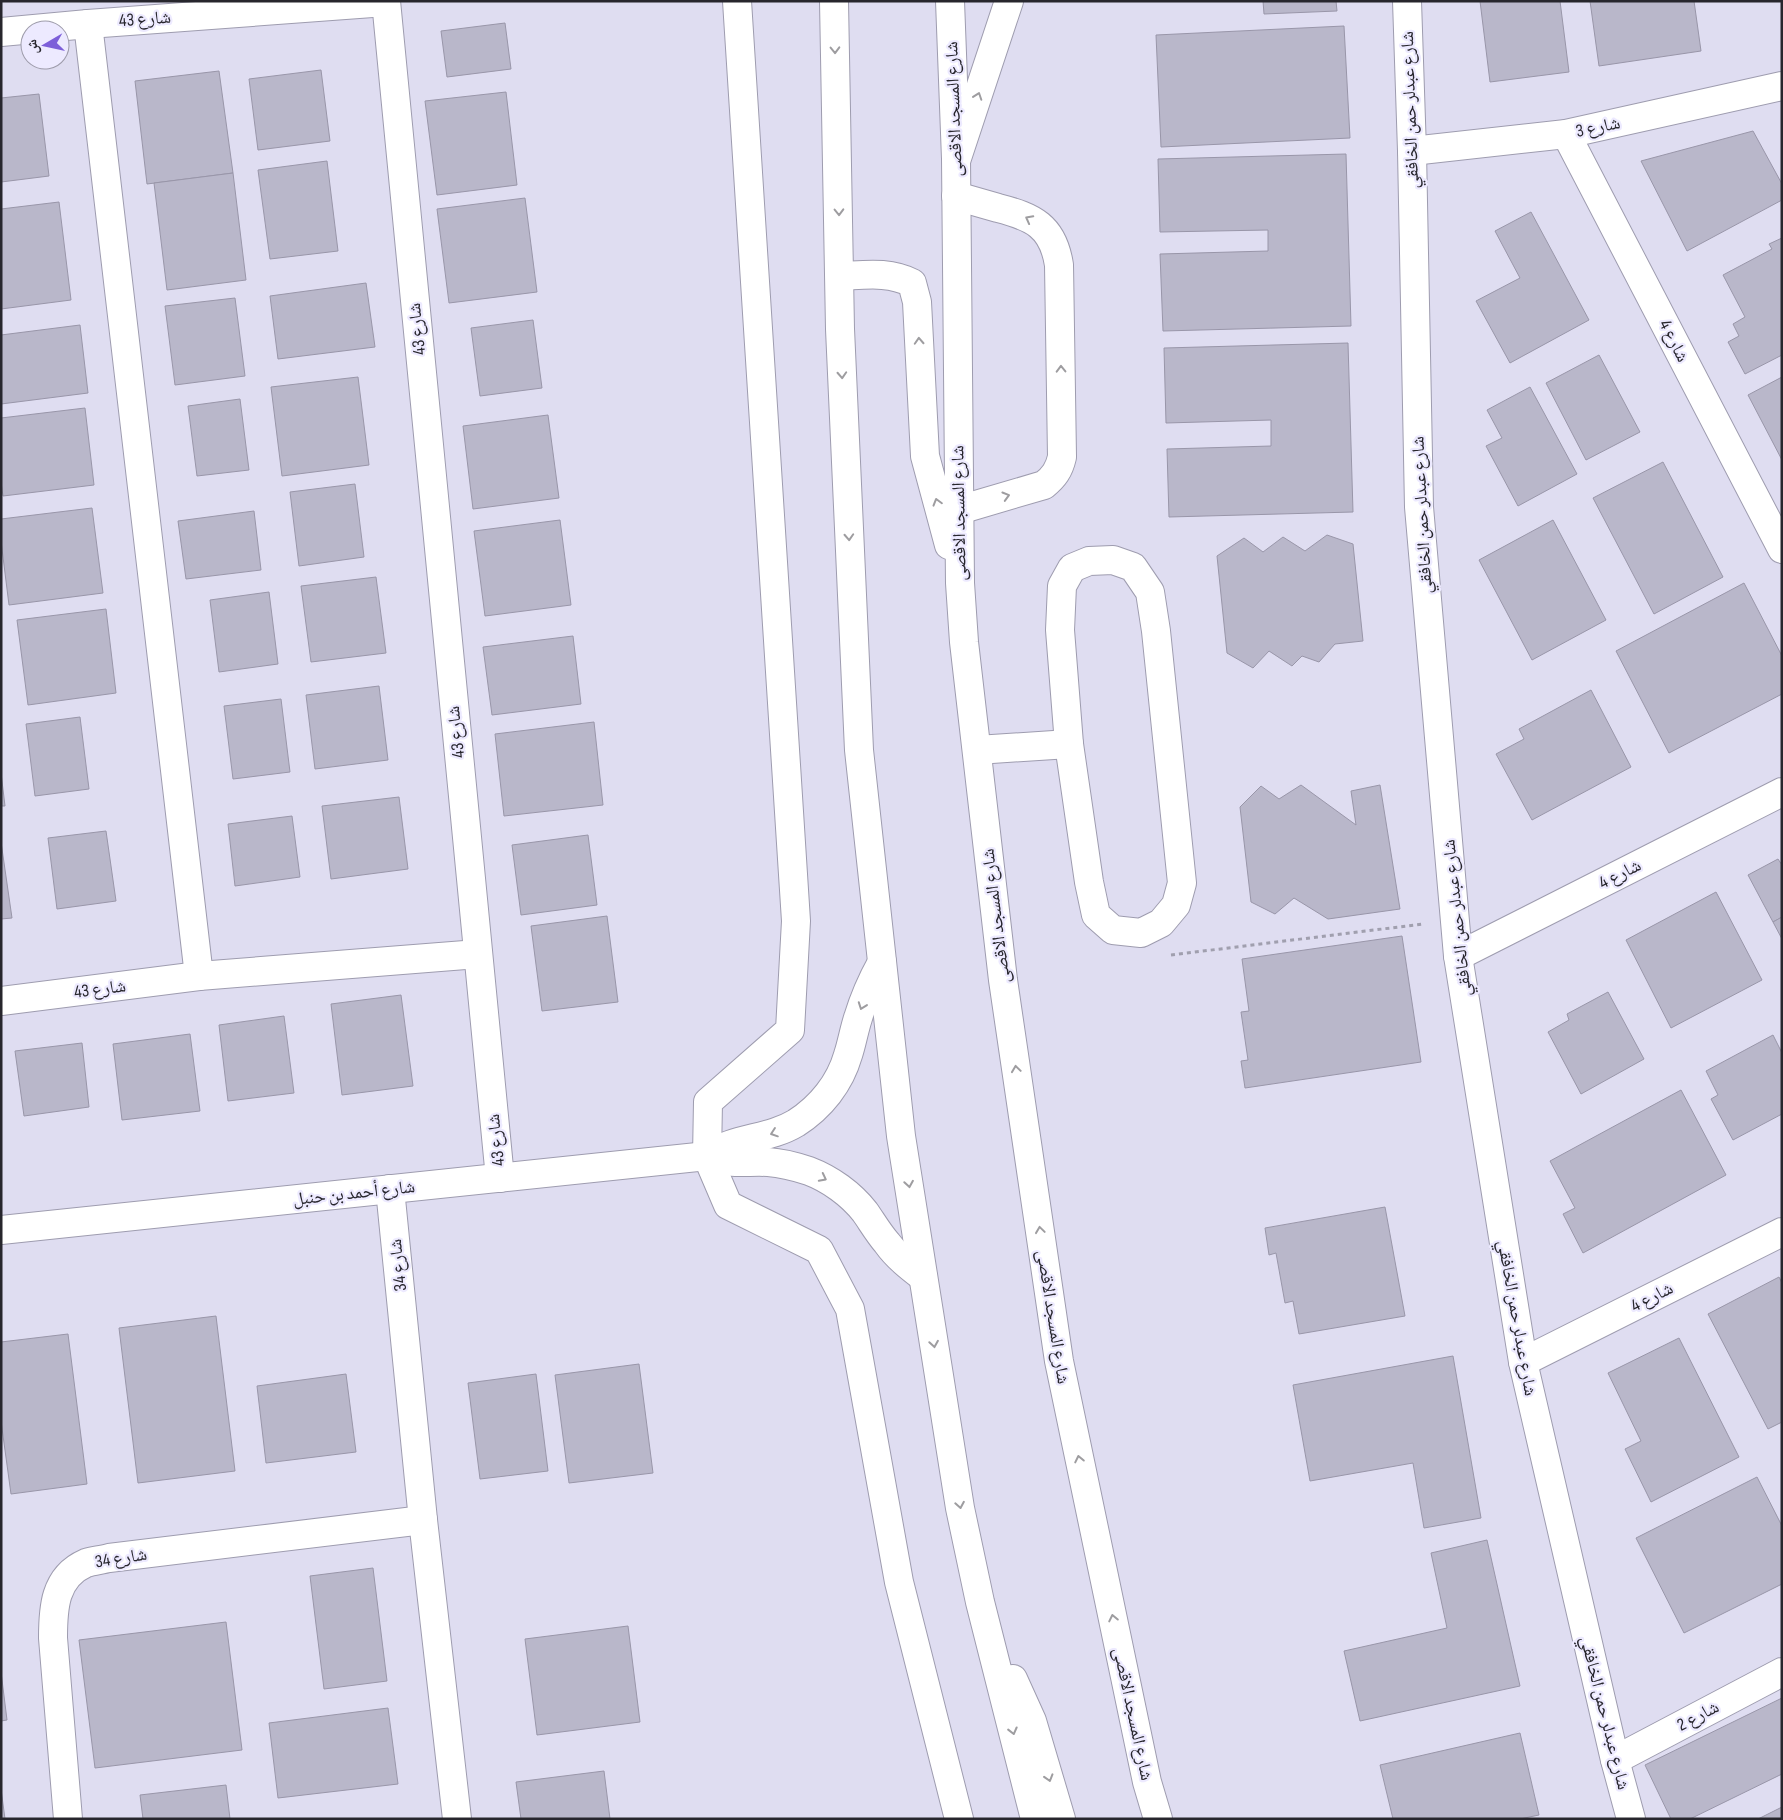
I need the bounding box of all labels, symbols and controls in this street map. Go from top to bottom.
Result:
street label: شارع 43 [118,7,172,31]
north arrow [20,20,70,70]
street label: شارع عبدلر حمن الخافقي [1397,31,1427,189]
text: ش [23,38,42,56]
street label: شارع المسجد الاقصى [941,41,967,177]
one-way arrow [830,46,840,54]
one-way arrow [972,93,982,101]
street label: شارع 3 [1574,112,1622,142]
one-way arrow [834,209,844,217]
one-way arrow [1026,215,1035,225]
street label: شارع 43 [404,302,430,356]
street label: شارع 4 [1655,316,1693,366]
one-way arrow [914,337,924,345]
one-way arrow [1056,365,1066,373]
one-way arrow [836,371,847,379]
street label: شارع عبدلر حمن الخافقي [1407,436,1440,594]
street label: شارع المسجد الاقصى [947,445,971,581]
one-way arrow [1001,492,1009,502]
one-way arrow [933,498,943,507]
one-way arrow [844,533,855,541]
street label: شارع 43 [443,705,469,759]
street label: شارع عبدلر حمن الخافقي [1438,838,1479,998]
street label: شارع المسجد الاقصى [977,847,1015,985]
street label: شارع 4 [1595,855,1645,893]
street label: شارع 43 [73,975,127,1003]
one-way arrow [858,1002,868,1010]
one-way arrow [1012,1064,1022,1073]
street label: شارع 43 [483,1113,509,1167]
one-way arrow [770,1127,779,1137]
one-way arrow [817,1171,826,1181]
street label: شارع أحمد بن حنبل [292,1175,416,1210]
one-way arrow [903,1179,913,1188]
one-way arrow [1035,1225,1045,1234]
street label: شارع 34 [385,1238,411,1292]
street label: شارع عبدلر حمن الخافقي [1489,1239,1541,1398]
street label: شارع المسجد الاقصى [1032,1248,1074,1386]
street label: شارع 4 [1627,1278,1677,1316]
one-way arrow [928,1341,939,1349]
one-way arrow [1074,1454,1085,1463]
one-way arrow [954,1500,964,1509]
street label: شارع 34 [94,1544,148,1572]
one-way arrow [1108,1613,1118,1622]
street label: شارع عبدلر حمن الخافقي [1572,1634,1634,1793]
street label: شارع المسجد الاقصى [1109,1646,1157,1782]
street label: شارع 2 [1673,1696,1723,1736]
one-way arrow [1007,1727,1018,1736]
one-way arrow [1043,1773,1053,1781]

